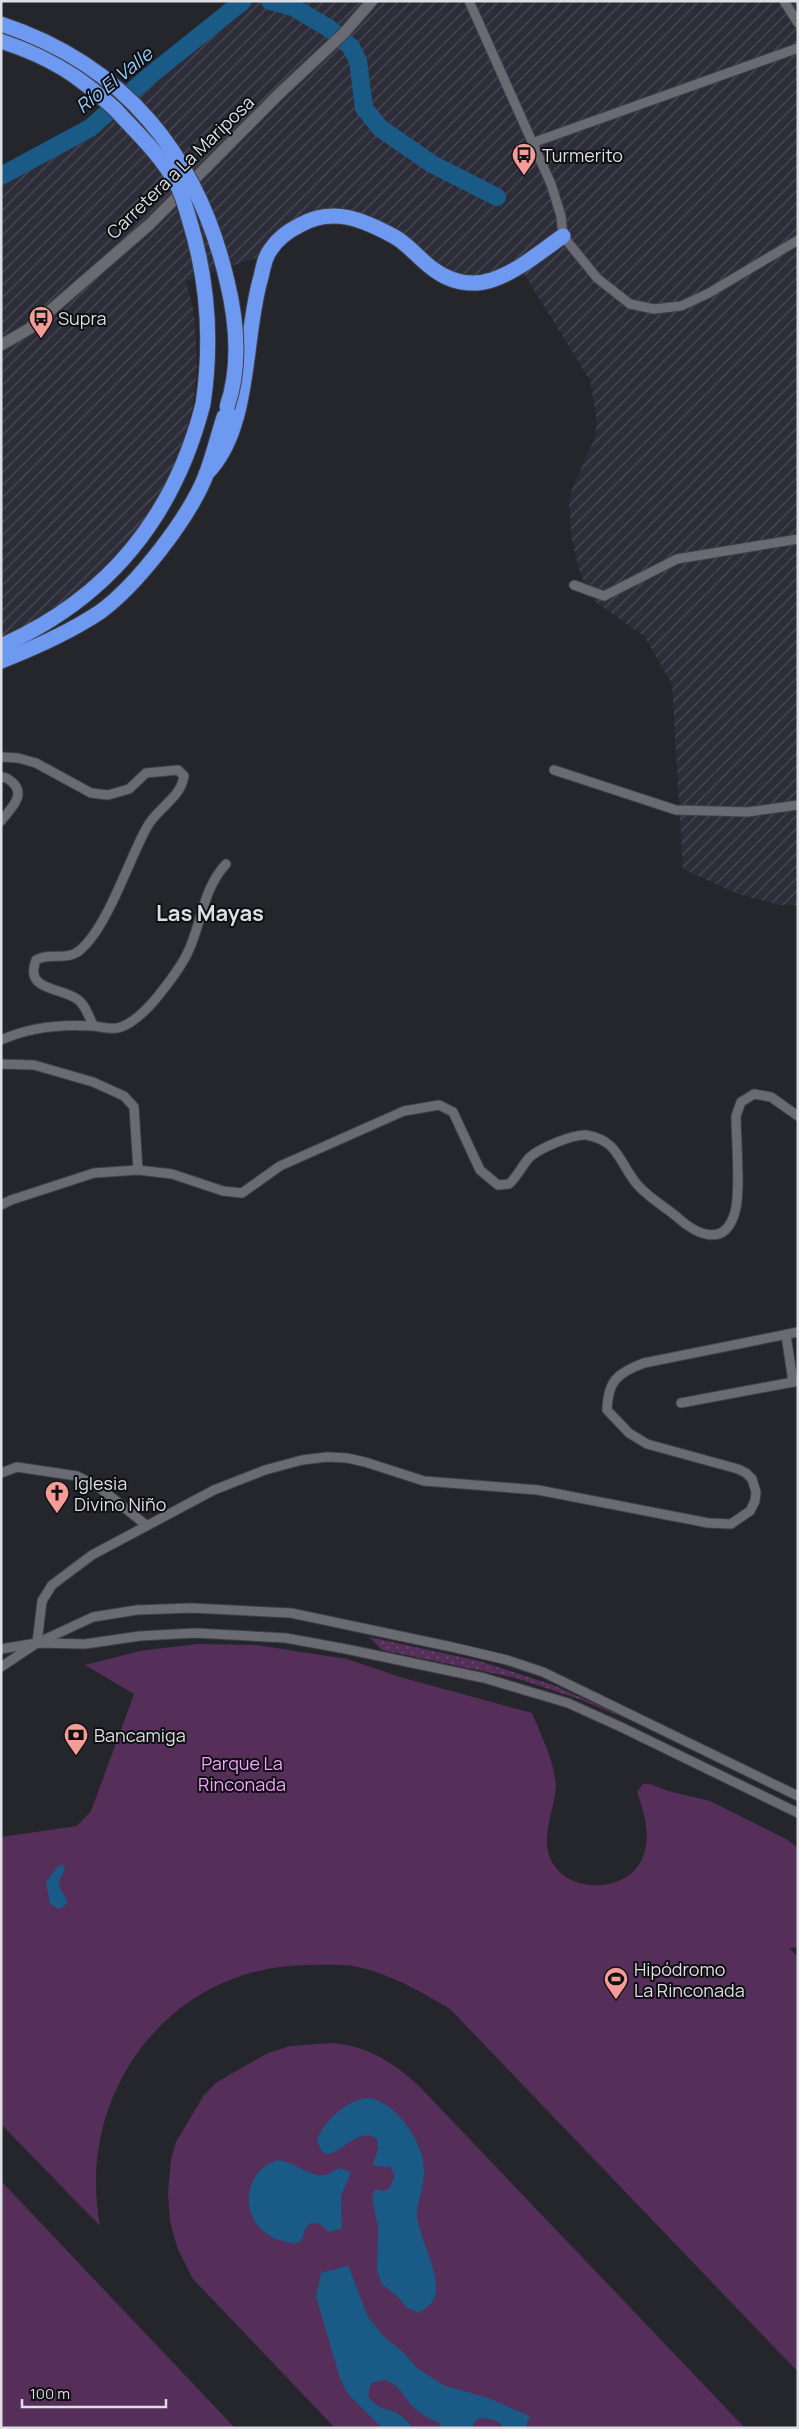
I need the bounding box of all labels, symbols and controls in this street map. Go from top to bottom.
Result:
water label: Río El Valle [70,40,159,119]
street label: Carretera a La Mariposa [101,90,259,244]
bus stop icon: Turmerito [511,142,537,176]
place label: Turmerito [542,143,623,167]
bus stop icon: Supra [28,305,54,339]
place label: Supra [58,306,107,330]
district label: Las Mayas [156,898,264,928]
place label: Iglesia Divino Niño [74,1471,166,1516]
church icon: Iglesia Divino Niño [44,1480,70,1514]
bank icon: Bancamiga [63,1722,89,1756]
place label: Bancamiga [94,1723,186,1747]
park label: Parque La Rinconada [198,1751,286,1796]
place label: Hipódromo La Rinconada [634,1957,745,2002]
sports icon: Hipódromo La Rinconada [603,1966,629,2000]
scale bar [22,2376,166,2408]
text: 100 m [30,2383,70,2404]

